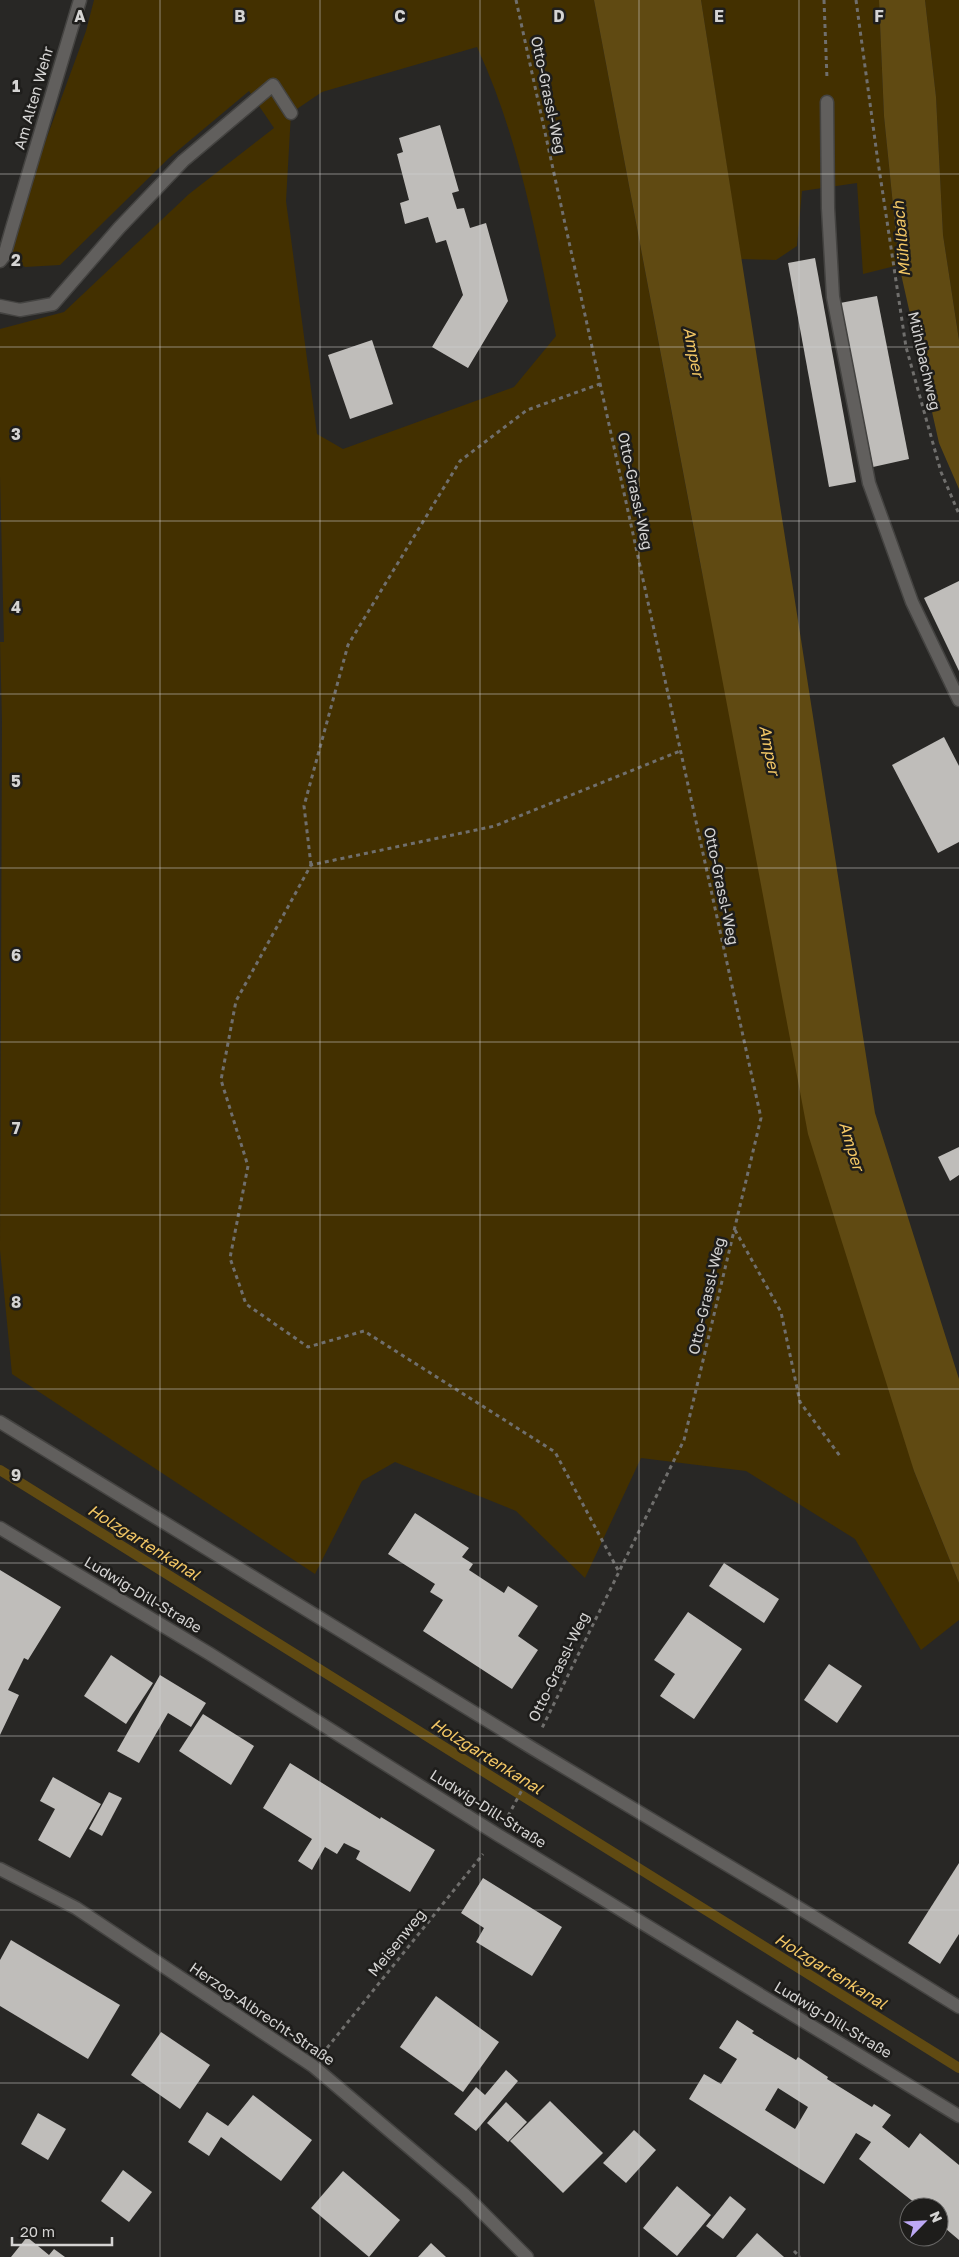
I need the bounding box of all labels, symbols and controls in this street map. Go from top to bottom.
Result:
text: A [74,6,86,26]
text: B [234,6,246,26]
text: C [394,6,406,26]
text: D [553,6,565,26]
text: E [714,6,724,26]
text: F [874,6,884,26]
street label: Otto-Grassl-Weg [528,34,570,155]
street label: Am Alten Wehr [10,44,56,151]
text: 1 [12,76,20,96]
water label: Mühlbach [888,199,914,278]
text: 2 [11,250,21,270]
street label: Mühlbachweg [905,310,945,412]
water label: Amper [679,325,709,381]
text: 3 [11,424,21,444]
street label: Otto-Grassl-Weg [615,430,657,551]
text: 4 [11,597,21,617]
water label: Amper [755,723,785,779]
text: 5 [11,771,21,791]
street label: Otto-Grassl-Weg [701,825,743,946]
text: 6 [11,945,21,965]
text: 7 [12,1118,21,1138]
water label: Amper [835,1119,870,1176]
street label: Otto-Grassl-Weg [684,1235,728,1356]
text: 8 [11,1292,21,1312]
text: 9 [11,1465,21,1485]
water label: Holzgartenkanal [84,1500,204,1585]
street label: Ludwig-Dill-Straße [82,1552,206,1636]
street label: Otto-Grassl-Weg [524,1609,592,1724]
water label: Holzgartenkanal [427,1714,547,1799]
street label: Ludwig-Dill-Straße [427,1765,550,1851]
street label: Meisenweg [364,1905,429,1980]
water label: Holzgartenkanal [771,1929,891,2014]
street label: Herzog-Albrecht-Straße [186,1958,339,2069]
street label: Ludwig-Dill-Straße [772,1977,896,2061]
north arrow [899,2197,949,2247]
text: N [926,2208,946,2225]
scale bar [12,2214,112,2246]
text: 20 m [20,2222,55,2240]

